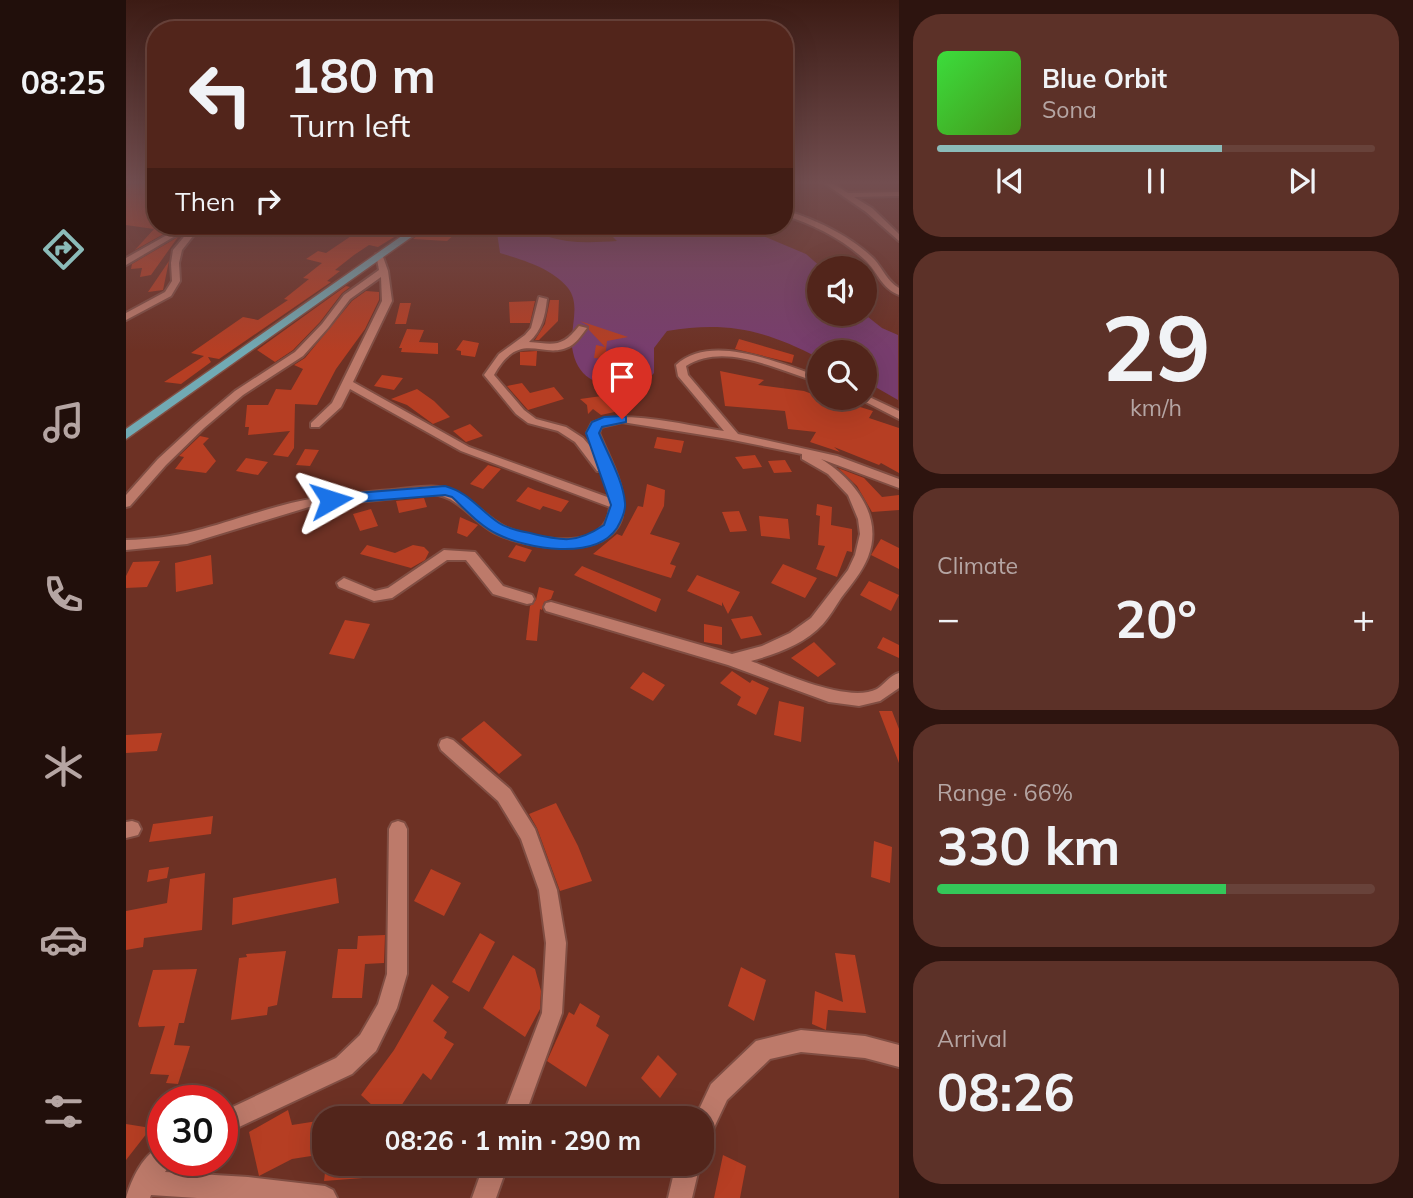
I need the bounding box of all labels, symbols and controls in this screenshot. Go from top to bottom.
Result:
text: 180 m [290,44,436,105]
icon: left [175,49,266,140]
text: 08:25 [21,62,105,102]
text: Blue Orbit [1042,62,1167,95]
text: Sona [1042,95,1097,124]
text: Turn left [290,105,410,145]
icon: previous [991,162,1029,200]
icon: pause [1137,162,1175,200]
icon: next [1283,162,1321,200]
icon: right [249,182,287,220]
text: Then [175,185,235,218]
icon: directions [39,225,88,274]
map controls [807,256,877,410]
button: sound [807,256,877,326]
text: 29 [1101,290,1211,404]
button: search [807,340,877,410]
pin [592,347,652,419]
icon: arrive [603,358,641,396]
text: km/h [1130,393,1182,422]
icon: music [39,398,88,447]
position arrow [294,463,368,537]
text: Climate [937,551,1018,580]
icon: phone [39,570,88,619]
text: 20° [1115,586,1197,651]
text: − [937,594,960,642]
text: + [1352,594,1375,642]
icon: climate [39,742,88,791]
text: Range · 66% [937,778,1073,807]
text: 330 km [937,813,1120,878]
icon: car [39,915,88,964]
text: Arrival [937,1024,1007,1053]
text: 08:26 [937,1059,1075,1124]
speed limit sign: 30 [147,1085,238,1176]
icon: filters [39,1087,88,1136]
text: 08:26 · 1 min · 290 m [385,1124,641,1157]

